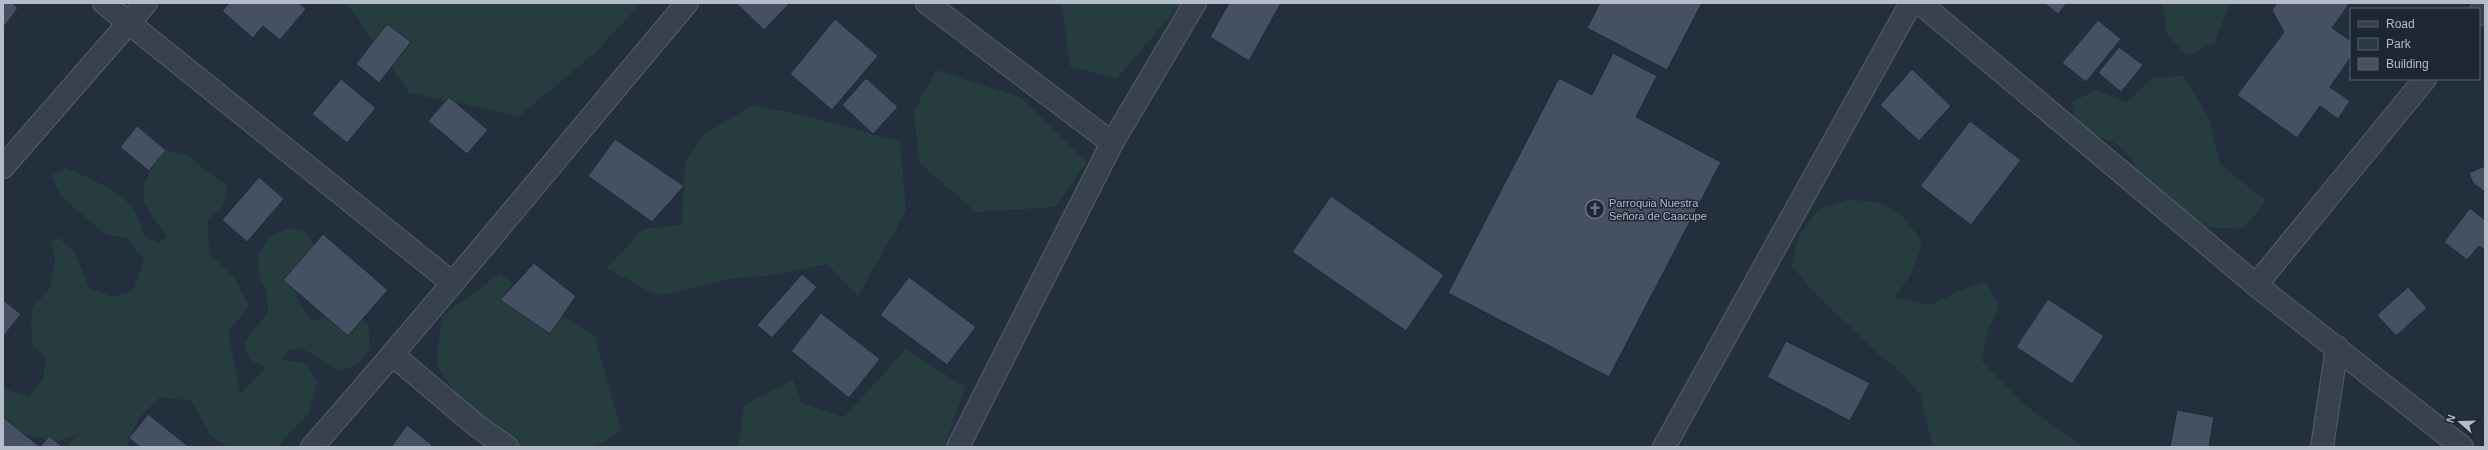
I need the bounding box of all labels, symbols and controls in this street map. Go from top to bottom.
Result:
legend [2350,8,2480,80]
text: Road [2386,17,2415,31]
text: Park [2386,37,2412,51]
text: Building [2386,57,2429,71]
place label: Parroquia Nuestra Señora de Caacupe [1609,197,1707,222]
church icon: Parroquia Nuestra Señora de Caacupe [1584,198,1606,220]
north arrow [2440,402,2480,442]
text: N [2444,413,2458,424]

